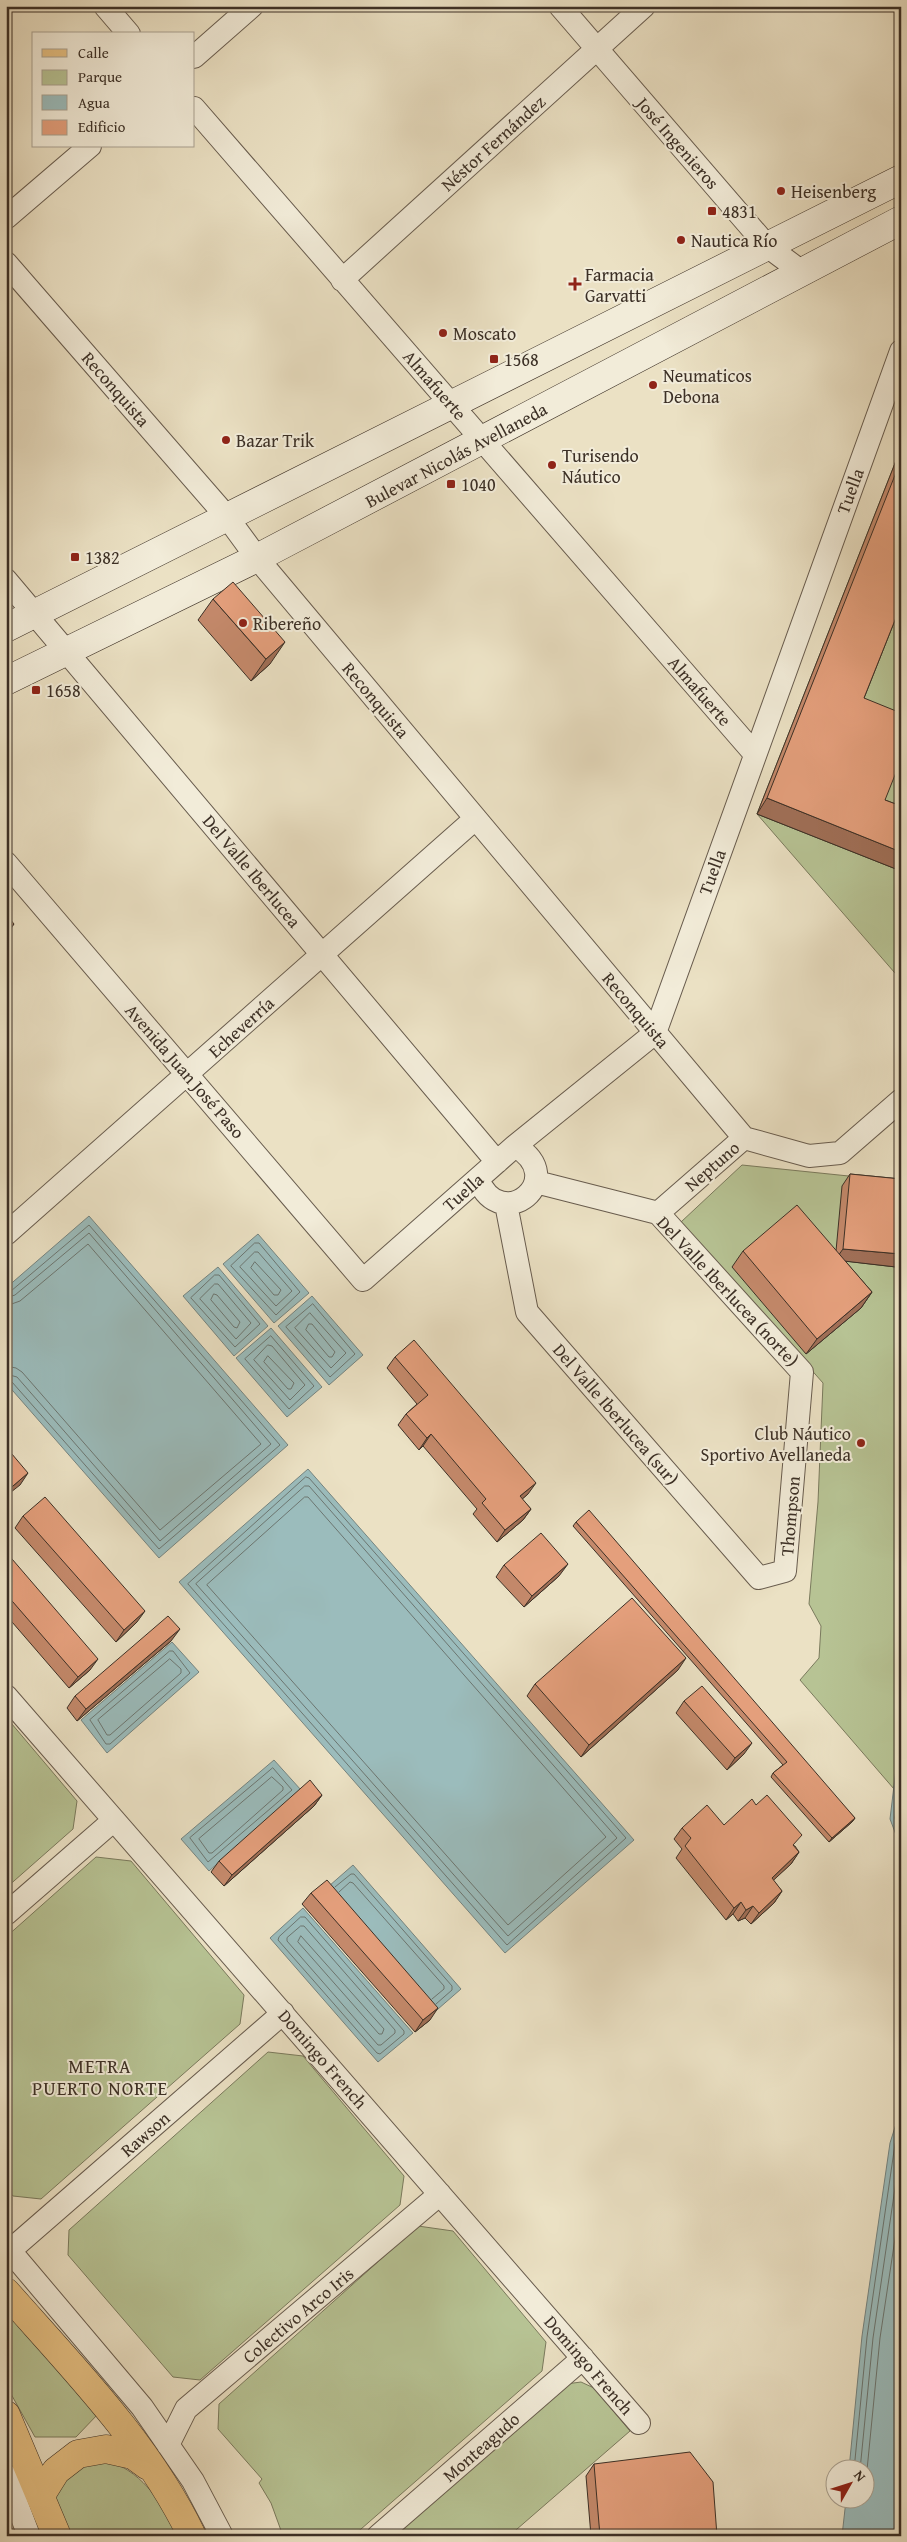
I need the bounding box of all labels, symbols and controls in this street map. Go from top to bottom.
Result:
legend [32,32,195,148]
text: Calle [78,42,109,63]
text: Parque [78,66,122,87]
street label: Néstor Fernández [435,88,551,197]
street label: José Ingenieros [629,89,726,195]
text: Agua [78,92,110,113]
text: Edificio [78,116,126,137]
place label: Heisenberg [791,178,876,205]
marker: Heisenberg [775,185,787,197]
place label: 4831 [722,198,757,225]
marker: 4831 [706,205,718,217]
place label: Nautica Río [691,227,777,254]
marker: Nautica Río [675,234,687,246]
place label: Farmacia Garvatti [585,261,654,309]
marker: Farmacia Garvatti [569,278,581,290]
place label: Moscato [453,320,516,347]
marker: Moscato [437,327,449,339]
street label: Almafuerte [397,344,473,426]
street label: Reconquista [76,345,157,433]
place label: 1568 [504,346,539,373]
marker: 1568 [488,353,500,365]
place label: Neumaticos Debona [663,362,752,410]
marker: Neumaticos Debona [647,379,659,391]
street label: Bulevar Nicolás Avellaneda [360,395,552,515]
place label: Bazar Trik [236,427,315,454]
marker: Bazar Trik [220,434,232,446]
place label: Turisendo Náutico [562,442,639,490]
marker: Turisendo Náutico [546,459,558,471]
street label: Tuella [829,464,871,518]
place label: 1040 [461,471,496,498]
marker: 1040 [445,478,457,490]
place label: 1382 [85,544,120,571]
marker: 1382 [69,551,81,563]
place label: Ribereño [253,610,321,637]
marker: Ribereño [237,617,249,629]
street label: Almafuerte [662,650,738,732]
street label: Reconquista [336,656,416,744]
place label: 1658 [46,677,81,704]
marker: 1658 [30,684,42,696]
street label: Del Valle Iberlucea [196,808,308,934]
street label: Tuella [691,845,733,899]
street label: Reconquista [596,966,676,1054]
street label: Echeverría [202,990,280,1064]
street label: Avenida Juan José Paso [119,998,251,1144]
street label: Neptuno [678,1134,746,1198]
street label: Tuella [436,1166,490,1218]
street label: Del Valle Iberlucea (norte) [651,1210,805,1372]
street label: Del Valle Iberlucea (sur) [547,1337,685,1491]
place label: Club Náutico Sportivo Avellaneda [700,1420,851,1468]
marker: Club Náutico Sportivo Avellaneda [855,1437,867,1449]
street label: Thompson [773,1475,807,1557]
street label: Domingo French [272,2003,374,2115]
district label: METRA PUERTO NORTE [32,2052,168,2102]
street label: Rawson [114,2105,176,2163]
street label: Colectivo Arco Iris [236,2260,360,2370]
street label: Domingo French [538,2309,640,2421]
street label: Monteagudo [436,2406,526,2488]
north arrow [824,2460,874,2510]
text: N [849,2466,871,2486]

